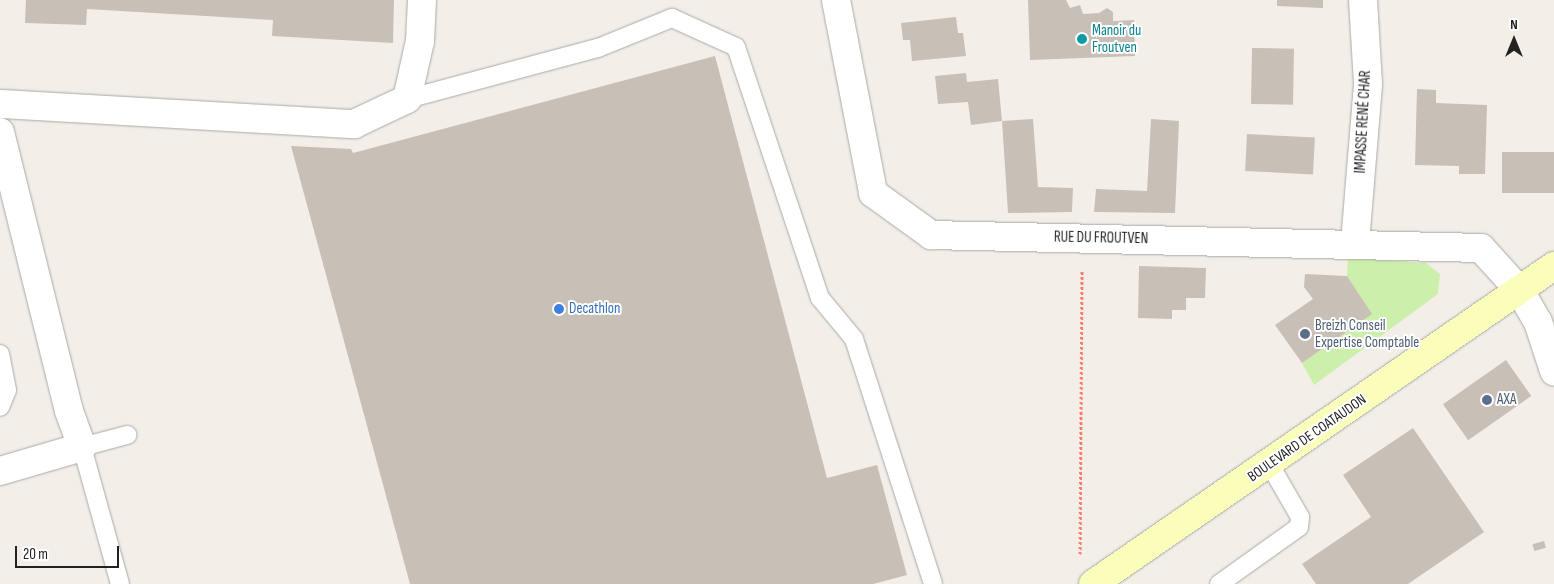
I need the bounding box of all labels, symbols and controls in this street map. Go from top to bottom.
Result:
north arrow [1489,15,1539,65]
text: N [1510,16,1518,33]
place label: Manoir du Froutven [1092,21,1141,56]
marker: Manoir du Froutven [1076,33,1088,45]
street label: IMPASSE RENÉ CHAR [1351,70,1375,174]
street label: RUE DU FROUTVEN [1054,228,1148,248]
place label: Decathlon [569,300,620,318]
marker: Decathlon [553,303,565,315]
place label: Breizh Conseil Expertise Comptable [1315,316,1419,351]
marker: Breizh Conseil Expertise Comptable [1299,328,1311,340]
street label: BOULEVARD DE COATAUDON [1244,390,1370,486]
place label: AXA [1497,391,1516,409]
marker: AXA [1481,394,1493,406]
scale bar [18,536,121,568]
text: 20 m [23,545,48,564]

